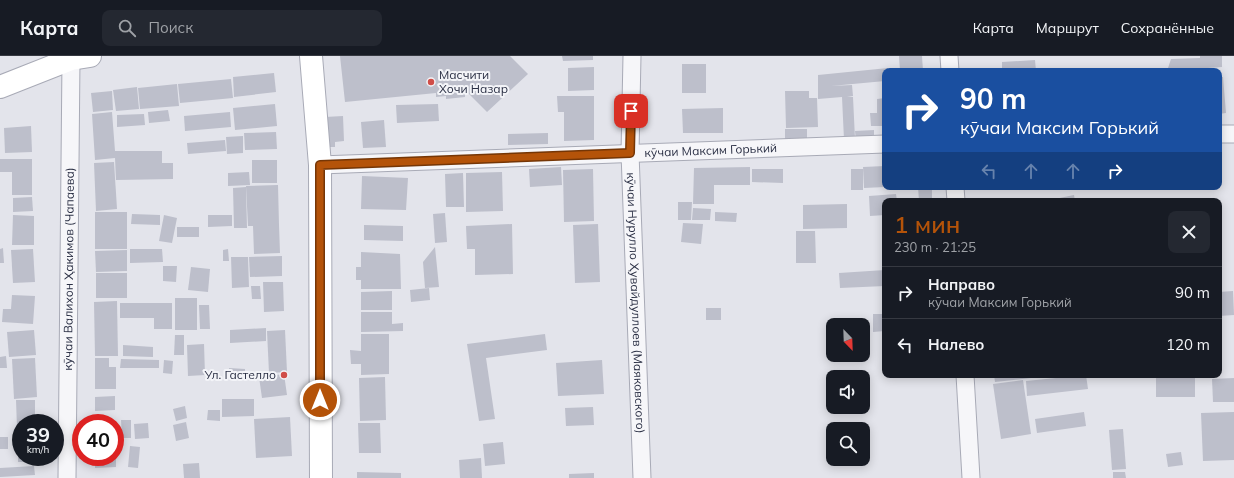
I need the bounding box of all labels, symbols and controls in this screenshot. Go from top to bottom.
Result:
search box [102,10,382,46]
text: Карта [20,16,78,40]
icon: search [116,17,138,39]
text: Поиск [148,18,193,37]
text: Карта [973,19,1014,37]
text: Маршрут [1036,19,1099,37]
text: Сохранённые [1121,19,1214,37]
place label: Масчити Хочи Назар [439,67,508,96]
marker: Масчити Хочи Назар [426,77,436,87]
text: 90 m [960,81,1026,116]
icon: right [894,84,946,136]
pin [614,94,648,128]
icon: arrive [620,100,642,122]
text: кӯчаи Максим Горький [960,116,1159,139]
street label: кӯчаи Максим Горький [644,140,777,160]
icon: left [978,160,1000,182]
icon: ahead [1020,160,1042,182]
icon: ahead [1062,160,1084,182]
icon: right [1104,160,1126,182]
street label: кӯчаи Валихон Ҳакимов (Чапаева) [60,167,77,371]
street label: кӯчаи Нурулло Ҳувайдуллоев (Маяковского) [624,172,648,434]
text: 1 мин [894,209,960,239]
button: close [1168,211,1210,253]
text: 230 m · 21:25 [894,239,976,255]
text: Направо [928,275,995,294]
icon: right [894,282,916,304]
text: 90 m [1175,283,1210,302]
text: кӯчаи Максим Горький [928,294,1072,310]
north arrow [826,318,870,362]
map controls [826,318,870,466]
icon: left [894,334,916,356]
text: Налево [928,335,984,354]
text: 120 m [1166,335,1210,354]
place label: Ул. Гастелло [204,367,276,382]
marker: Ул. Гастелло [279,370,289,380]
button: sound [826,370,870,414]
position arrow [299,379,341,421]
speed limit sign: 40 [72,414,124,466]
text: 39 [26,422,50,447]
button: search [826,422,870,466]
text: km/h [27,443,49,456]

